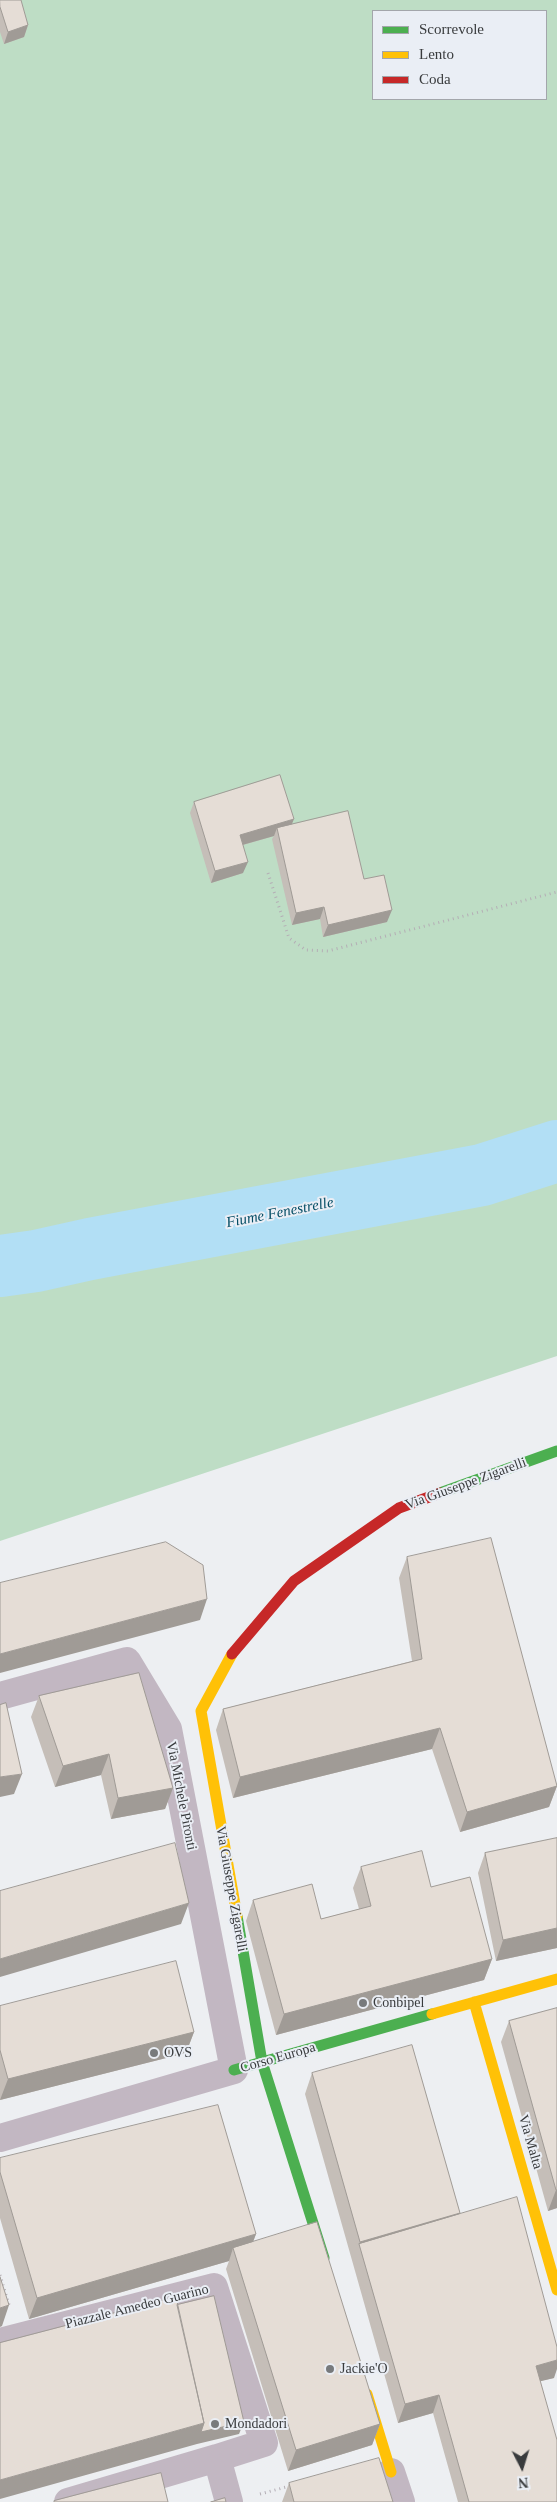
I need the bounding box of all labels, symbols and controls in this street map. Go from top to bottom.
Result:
legend [372,10,547,100]
text: Scorrevole [419,21,484,37]
text: Lento [419,46,454,62]
text: Coda [419,71,451,87]
water label: Fiume Fenestrelle [225,1194,335,1232]
street label: Via Giuseppe Zigarelli [403,1454,529,1514]
street label: Via Michele Pironti [162,1740,200,1852]
street label: Via Giuseppe Zigarelli [212,1825,250,1953]
place label: Conbipel [373,1995,424,2011]
marker: Conbipel [357,1997,369,2009]
street label: Corso Europa [238,2039,318,2077]
place label: OVS [164,2045,192,2061]
marker: OVS [148,2047,160,2059]
street label: Via Malta [514,2113,546,2171]
street label: Piazzale Amedeo Guarino [64,2281,210,2333]
place label: Jackie'O [340,2361,388,2377]
marker: Jackie'O [324,2363,336,2375]
place label: Mondadori [225,2416,287,2432]
marker: Mondadori [209,2418,221,2430]
north arrow [497,2442,547,2492]
text: N [518,2475,529,2490]

